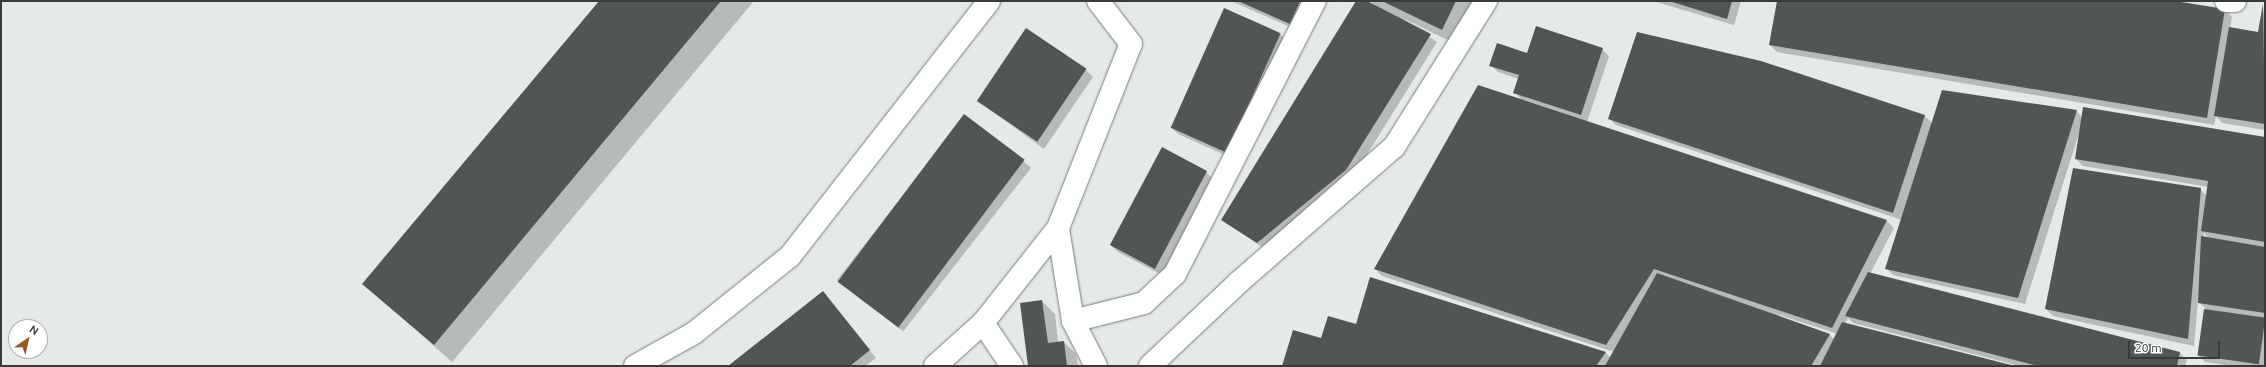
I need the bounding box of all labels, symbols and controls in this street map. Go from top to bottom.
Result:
north arrow [8,319,48,359]
text: N [27,323,41,337]
scale bar [2130,333,2222,359]
text: 20 m [2135,341,2162,354]

